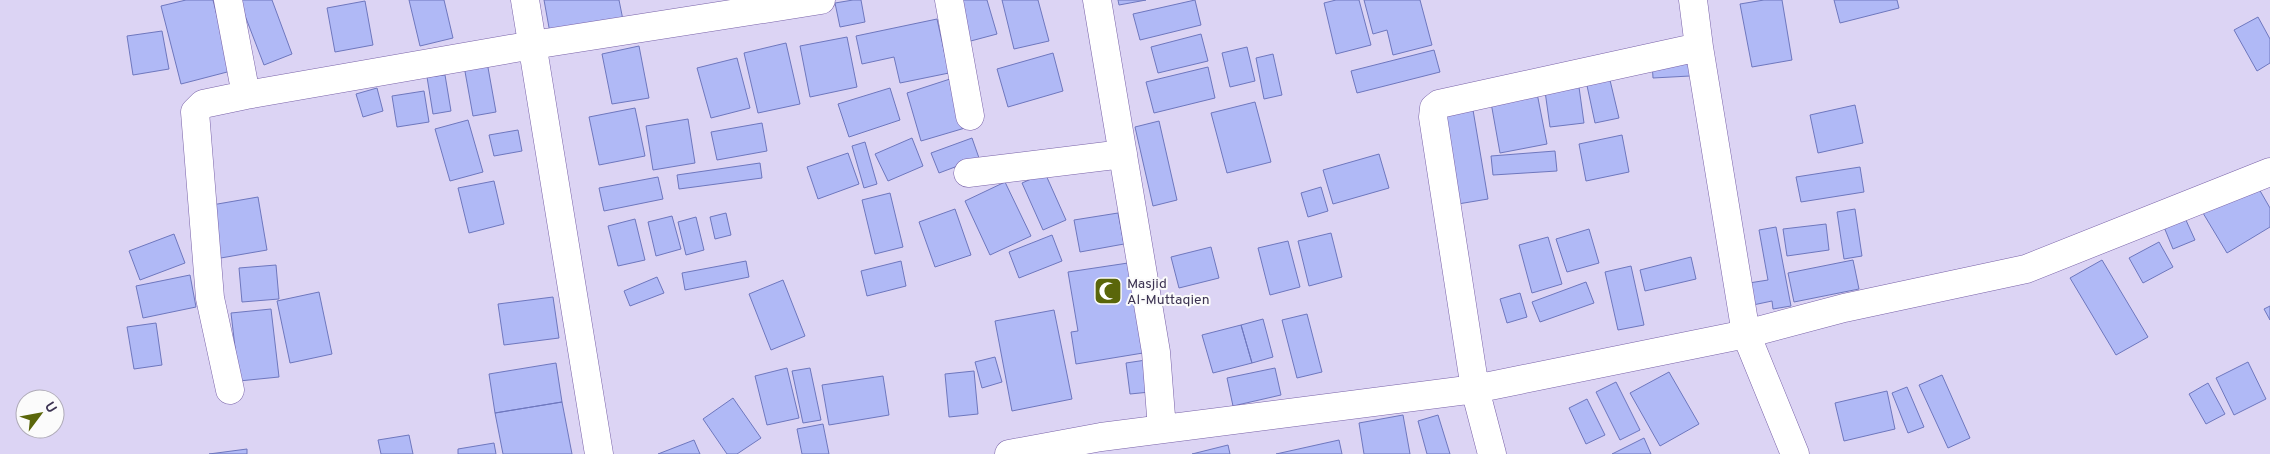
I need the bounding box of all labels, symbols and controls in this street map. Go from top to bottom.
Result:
mosque icon: Masjid Al-Muttaqien [1093,276,1123,306]
place label: Masjid Al-Muttaqien [1127,276,1210,309]
north arrow [15,389,65,439]
text: U [40,399,60,417]

